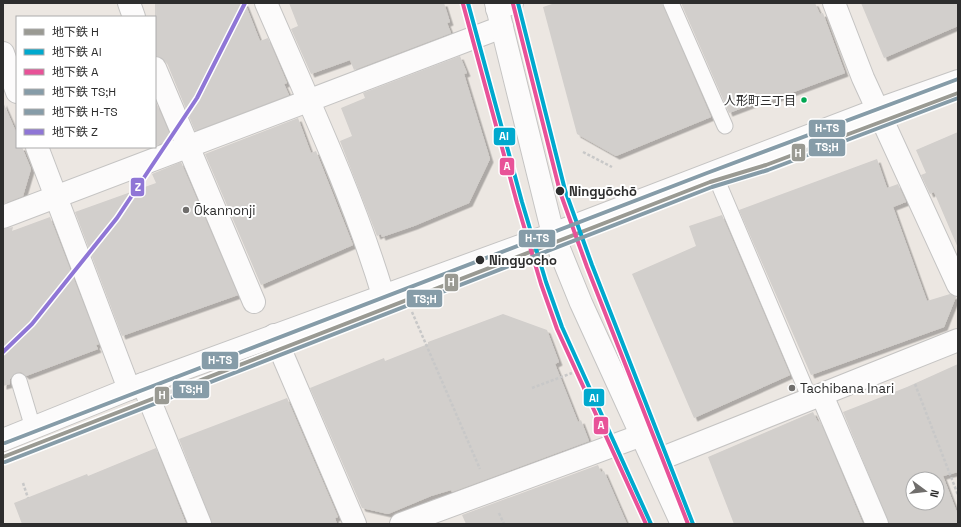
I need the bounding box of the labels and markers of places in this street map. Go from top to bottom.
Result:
place label: 人形町三丁目 [724,93,796,109]
marker: 人形町三丁目 [799,95,809,105]
place label: Ningyōchō [569,183,637,200]
marker: Ningyōchō [554,185,566,197]
place label: Ōkannonji [194,202,255,219]
marker: Ōkannonji [181,205,191,215]
place label: Ningyocho [489,252,557,269]
marker: Ningyocho [474,254,486,266]
place label: Tachibana Inari [800,380,894,397]
marker: Tachibana Inari [787,383,797,393]

